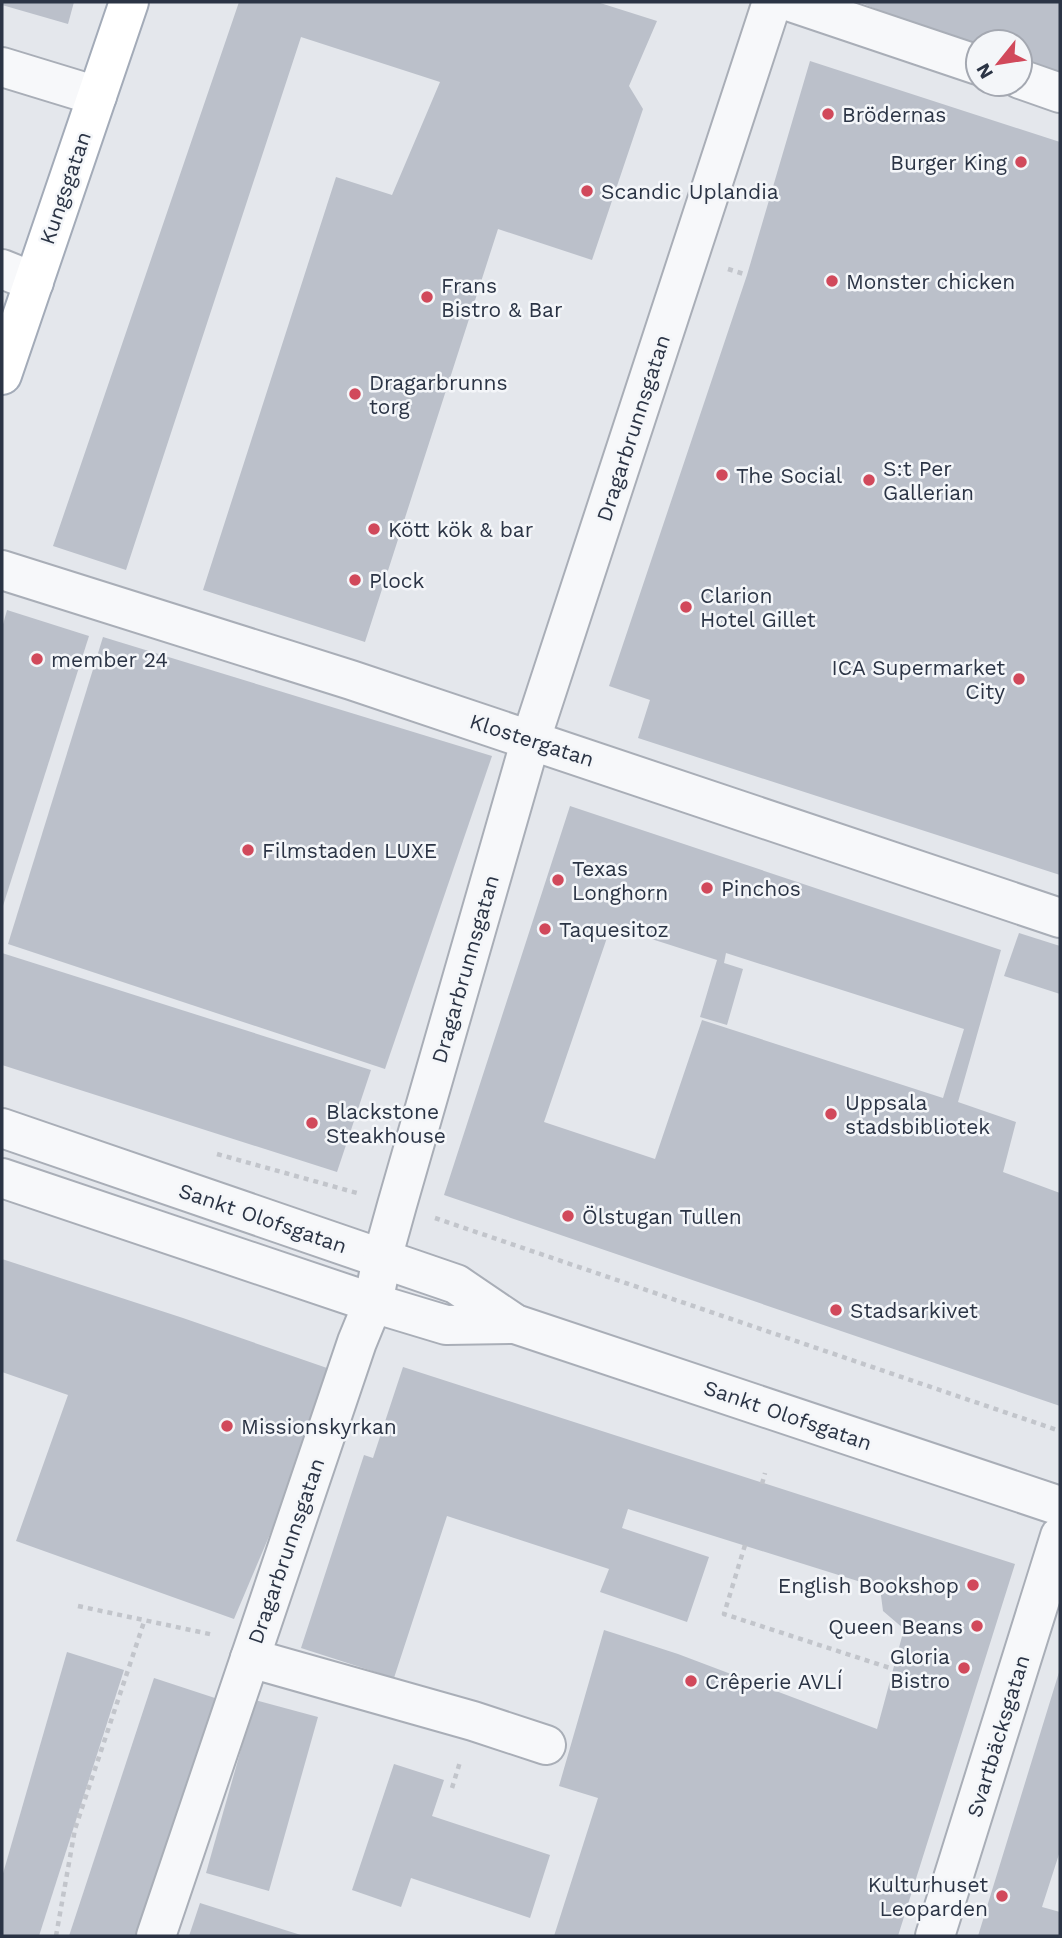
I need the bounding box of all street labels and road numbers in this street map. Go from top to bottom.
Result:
street label: Kungsgatan [34,128,96,248]
street label: Dragarbrunnsgatan [591,331,675,525]
street label: Klostergatan [467,708,597,772]
street label: Dragarbrunnsgatan [426,872,504,1066]
street label: Sankt Olofsgatan [176,1177,350,1259]
street label: Sankt Olofsgatan [701,1374,875,1456]
street label: Dragarbrunnsgatan [242,1455,330,1647]
street label: Svartbäcksgatan [961,1652,1035,1820]

